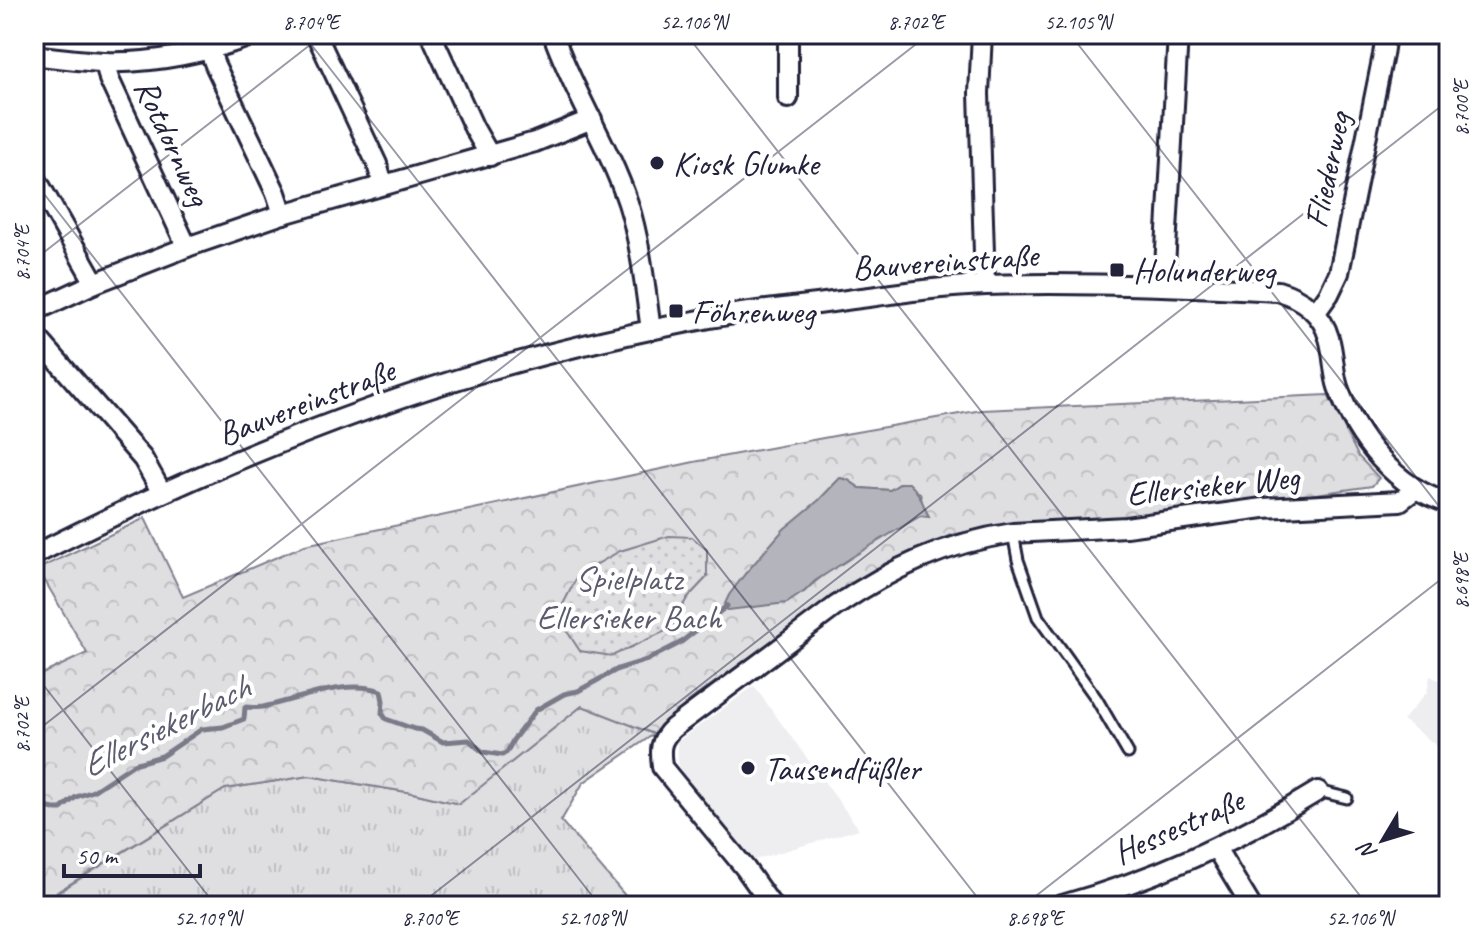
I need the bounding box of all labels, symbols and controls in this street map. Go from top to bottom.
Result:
text: 8.704°E [283,10,342,35]
text: 52.106°N [661,10,730,35]
text: 8.702°E [888,10,947,35]
text: 52.105°N [1045,10,1114,35]
street label: Rotdornweg [125,72,222,214]
text: 8.700°E [1449,77,1474,136]
street label: Fliederweg [1294,106,1361,232]
place label: Kiosk Glumke [673,142,822,185]
marker: Kiosk Glumke [648,154,666,172]
text: 8.704°E [10,222,35,281]
street label: Bauvereinstraße [851,233,1042,289]
place label: Holunderweg [1133,249,1277,292]
marker: Holunderweg [1108,261,1126,279]
place label: Föhrenweg [692,290,817,333]
marker: Föhrenweg [667,302,685,320]
street label: Bauvereinstraße [211,348,403,455]
street label: Ellersieker Weg [1125,454,1303,515]
text: 8.698°E [1449,550,1474,609]
park label: Spielplatz Ellersieker Bach [537,557,723,639]
water label: Ellersiekerbach [73,663,260,788]
text: 8.702°E [10,694,35,753]
place label: Tausendfüßler [764,747,923,790]
marker: Tausendfüßler [739,759,757,777]
street label: Hessestraße [1106,777,1252,874]
north arrow [1343,800,1423,880]
scale bar [64,828,200,878]
text: N [1351,835,1383,866]
text: 50 m [76,841,119,871]
text: 52.109°N [175,906,244,931]
text: 8.700°E [402,906,461,931]
text: 52.108°N [559,906,628,931]
text: 8.698°E [1007,906,1066,931]
text: 52.106°N [1327,906,1396,931]

